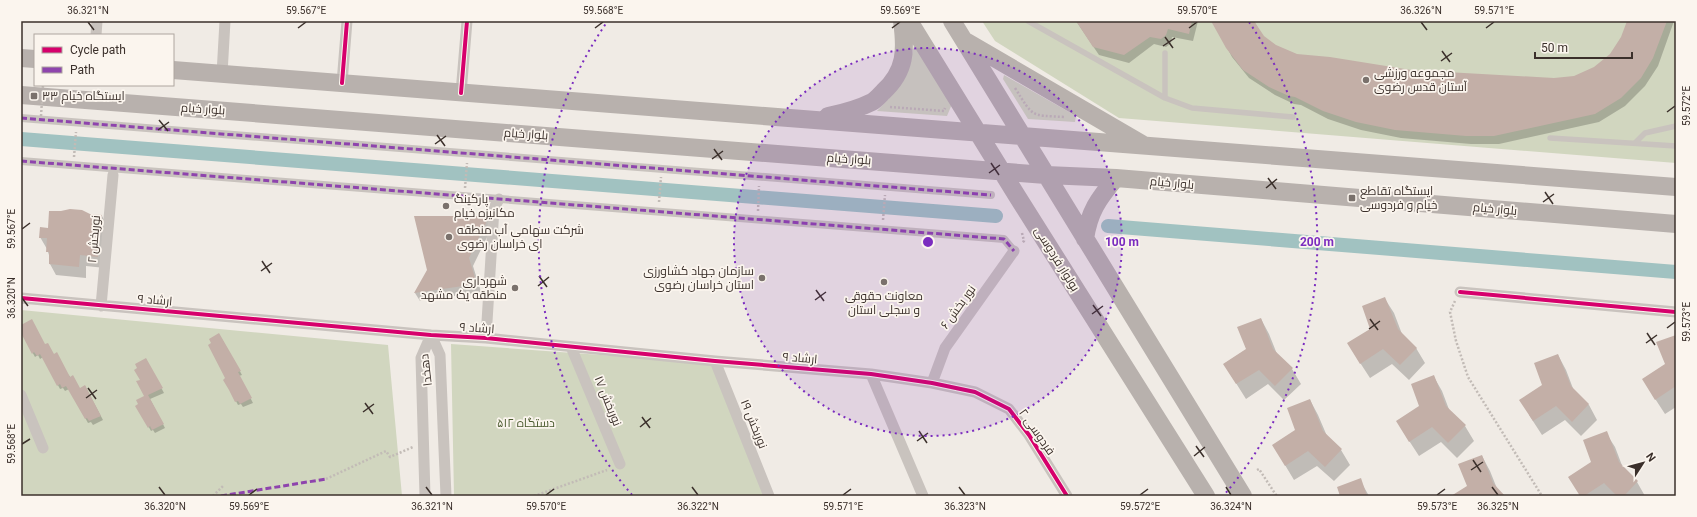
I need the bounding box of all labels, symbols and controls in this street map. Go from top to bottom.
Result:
text: 36.321°N [67,5,109,16]
text: 59.567°E [286,5,326,16]
text: 59.568°E [583,5,623,16]
text: 59.569°E [880,5,920,16]
text: 59.570°E [1177,5,1217,16]
text: 36.326°N [1400,5,1442,16]
text: 59.571°E [1474,5,1514,16]
legend [34,34,174,86]
scale bar [1535,34,1632,60]
text: 50 m [1541,41,1568,55]
text: Cycle path [70,43,126,57]
text: Path [70,63,95,77]
place label: مجموعه ورزشی آستان قدس رضوی [1374,66,1468,94]
marker: مجموعه ورزشی آستان قدس رضوی [1361,75,1371,85]
text: 59.572°E [1681,86,1692,126]
place label: ایستگاه خیام ۳۳ [42,89,125,104]
marker: ایستگاه خیام ۳۳ [29,91,39,101]
street label: بلوار خیام [180,100,226,119]
street label: بلوار خیام [503,125,549,144]
street label: بلوار خیام [826,150,872,169]
street label: بلوار خیام [1149,174,1195,193]
place label: ایستگاه تقاطع خیام و فردوسی [1360,184,1438,213]
place label: پارکینگ مکانیزه خیام [454,192,515,221]
marker: ایستگاه تقاطع خیام و فردوسی [1347,193,1357,203]
street label: بلوار خیام [1472,200,1518,219]
marker: پارکینگ مکانیزه خیام [441,201,451,211]
text: 59.567°E [6,209,17,249]
street label: نوربخش ۲ [85,214,103,264]
place label: شرکت سهامی آب منطقه ای خراسان رضوی [457,223,584,251]
street label: بولوار فردوسی [1032,224,1082,294]
marker: شرکت سهامی آب منطقه ای خراسان رضوی [444,232,454,242]
centre of rings [921,235,935,249]
text: 100 m [1105,235,1139,249]
text: 200 m [1300,235,1334,249]
place label: سازمان جهاد کشاورزی استان خراسان رضوی [643,264,754,292]
marker: سازمان جهاد کشاورزی استان خراسان رضوی [757,273,767,283]
place label: شهرداری منطقه یک مشهد [421,274,507,302]
text: 36.320°N [6,277,17,319]
marker: معاونت حقوقی و سجلی استان [879,277,889,287]
street label: نور بخش ۶ [938,282,978,332]
marker: شهرداری منطقه یک مشهد [510,283,520,293]
place label: معاونت حقوقی و سجلی استان [845,289,923,317]
street label: ارشاد ۹ [137,292,173,308]
text: 59.573°E [1681,302,1692,342]
street label: ارشاد ۹ [459,320,495,336]
street label: ارشاد ۹ [782,350,818,366]
street label: دهخدا [417,353,435,387]
street label: نوربخش ۱۷ [592,374,624,428]
street label: نوربخش ۱۹ [738,397,770,451]
street label: فردوسی ۲ [1016,406,1058,458]
park label: ۵۱۲ دستگاه [497,416,555,430]
text: 59.568°E [6,424,17,464]
north arrow [1623,443,1663,483]
text: N [1643,450,1658,465]
text: 36.320°N [144,501,186,512]
text: 59.569°E [229,501,269,512]
text: 36.321°N [411,501,453,512]
text: 59.570°E [526,501,566,512]
text: 36.322°N [677,501,719,512]
text: 59.571°E [823,501,863,512]
text: 36.323°N [944,501,986,512]
text: 59.572°E [1120,501,1160,512]
text: 36.324°N [1210,501,1252,512]
text: 59.573°E [1417,501,1457,512]
text: 36.325°N [1477,501,1519,512]

